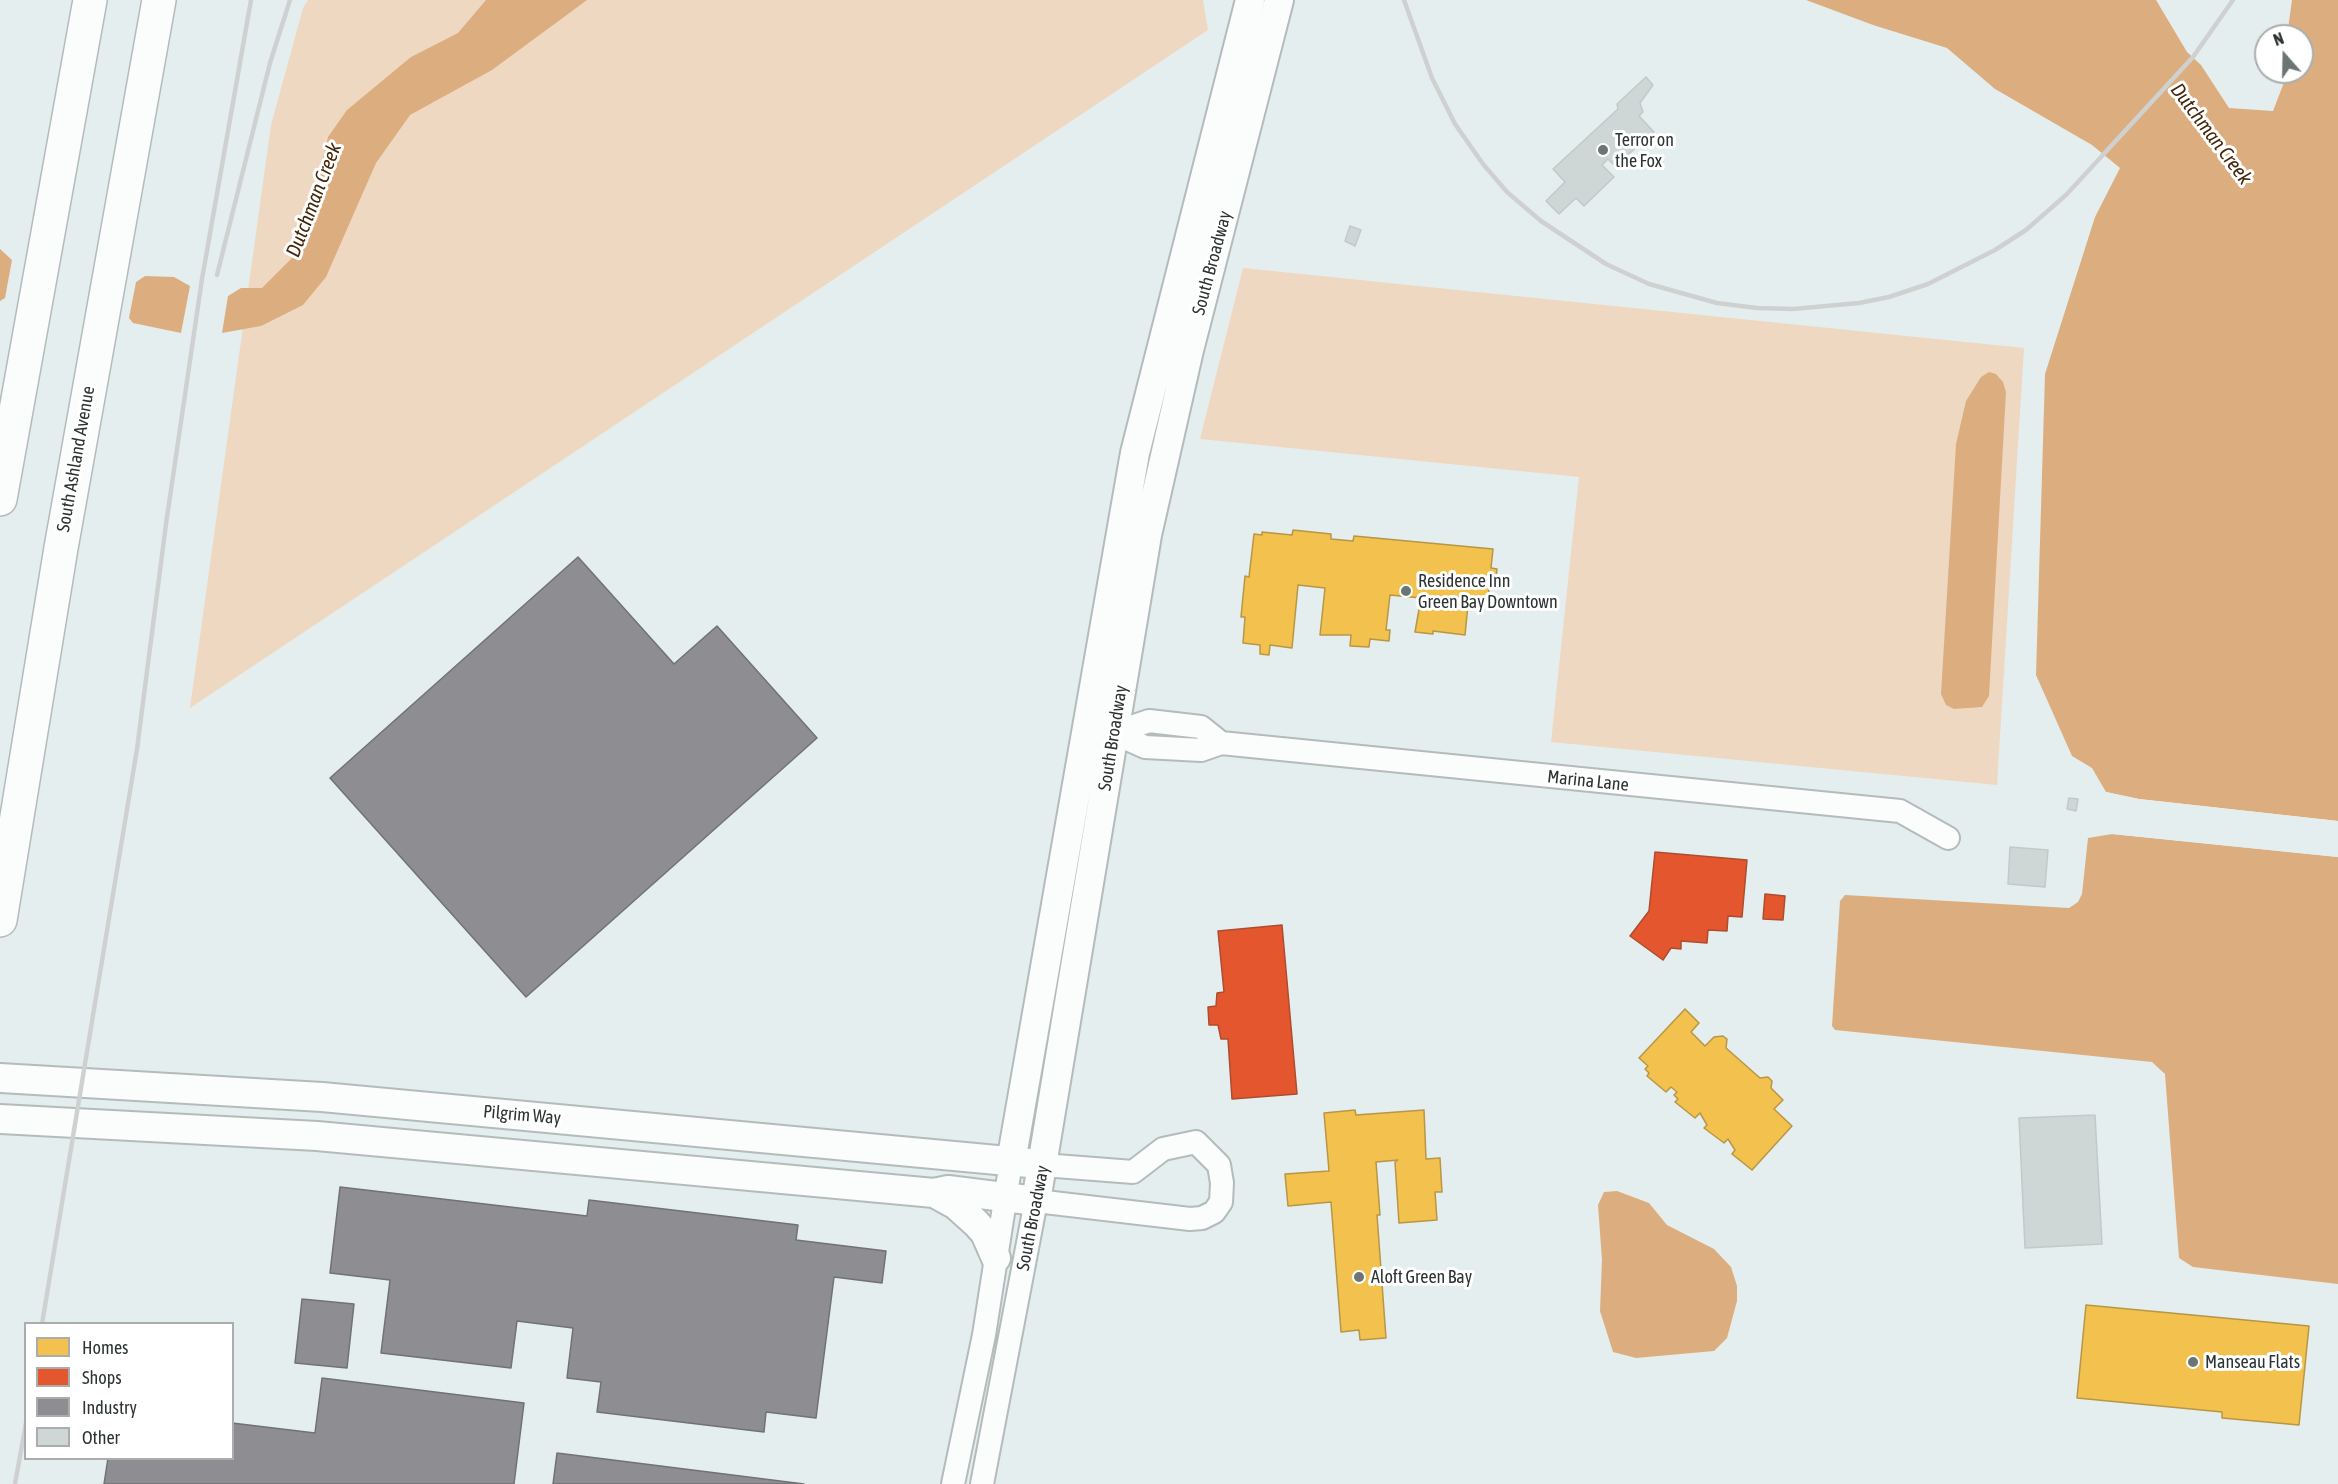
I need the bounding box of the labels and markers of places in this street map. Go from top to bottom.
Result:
place label: Terror on the Fox [1615,129,1674,172]
marker: Terror on the Fox [1596,143,1610,157]
place label: Residence Inn Green Bay Downtown [1418,570,1558,612]
marker: Residence Inn Green Bay Downtown [1399,584,1413,598]
place label: Aloft Green Bay [1371,1266,1472,1288]
marker: Aloft Green Bay [1352,1270,1366,1284]
place label: Manseau Flats [2205,1351,2300,1373]
marker: Manseau Flats [2186,1355,2200,1369]

